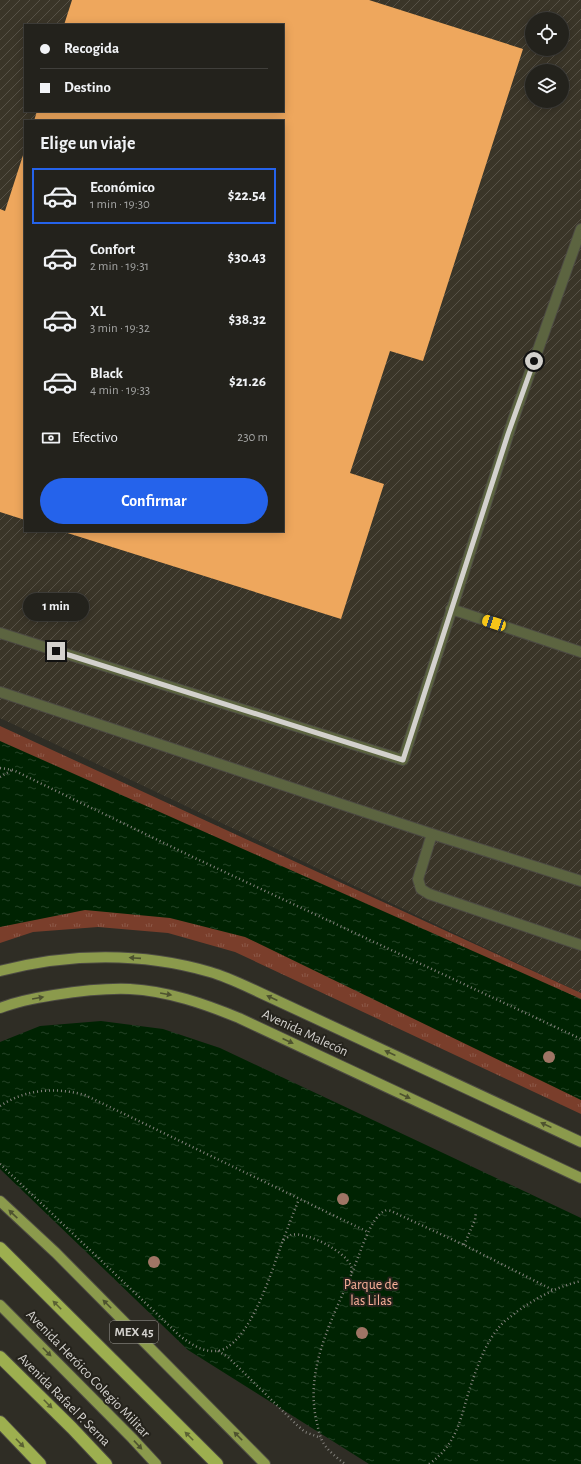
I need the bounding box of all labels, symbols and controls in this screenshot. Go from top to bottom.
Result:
map controls [525,12,569,108]
button: locate [525,12,569,56]
text: Recogida [64,41,119,56]
button: layers [525,64,569,108]
text: Destino [64,80,111,95]
text: Elige un viaje [40,135,135,153]
icon: car [42,178,78,214]
text: Económico [90,180,155,195]
text: $22.54 [228,188,266,203]
text: 1 min · 19:30 [90,198,150,211]
icon: car [42,240,78,276]
text: Confort [90,242,135,257]
text: $30.43 [228,250,266,265]
text: 2 min · 19:31 [90,260,149,273]
icon: car [42,302,78,338]
text: XL [90,304,106,319]
text: $38.32 [228,312,266,327]
text: 3 min · 19:32 [90,322,150,335]
route start [525,352,543,370]
icon: car [42,364,78,400]
text: Black [90,366,123,381]
text: $21.26 [229,374,266,389]
text: 4 min · 19:33 [90,384,150,397]
icon: cash [40,427,62,449]
text: Efectivo [72,430,118,445]
text: 230 m [237,431,268,444]
button: Confirmar [40,478,268,524]
callout: 1 min [23,593,89,621]
text: 1 min [42,600,70,613]
car [481,614,507,632]
route end [47,642,65,660]
one-way arrow [128,955,141,962]
one-way arrow [160,992,173,998]
one-way arrow [31,995,44,1001]
one-way arrow [266,995,278,1001]
street label: Avenida Malecón [260,1007,350,1059]
one-way arrow [282,1038,293,1044]
one-way arrow [384,1050,395,1056]
one-way arrow [400,1093,411,1099]
one-way arrow [540,1122,551,1128]
one-way arrow [8,1209,19,1218]
park label: Parque de las Lilas [344,1278,398,1308]
one-way arrow [102,1299,112,1309]
one-way arrow [52,1300,62,1310]
street label: Avenida Heróico Colegio Militar [23,1307,153,1441]
road number: MEX 45 [110,1321,158,1343]
one-way arrow [42,1347,52,1357]
street label: Avenida Rafael P. Serna [15,1351,113,1449]
one-way arrow [43,1399,53,1409]
one-way arrow [233,1431,243,1441]
one-way arrow [184,1432,194,1441]
one-way arrow [15,1438,25,1448]
one-way arrow [134,1440,143,1450]

